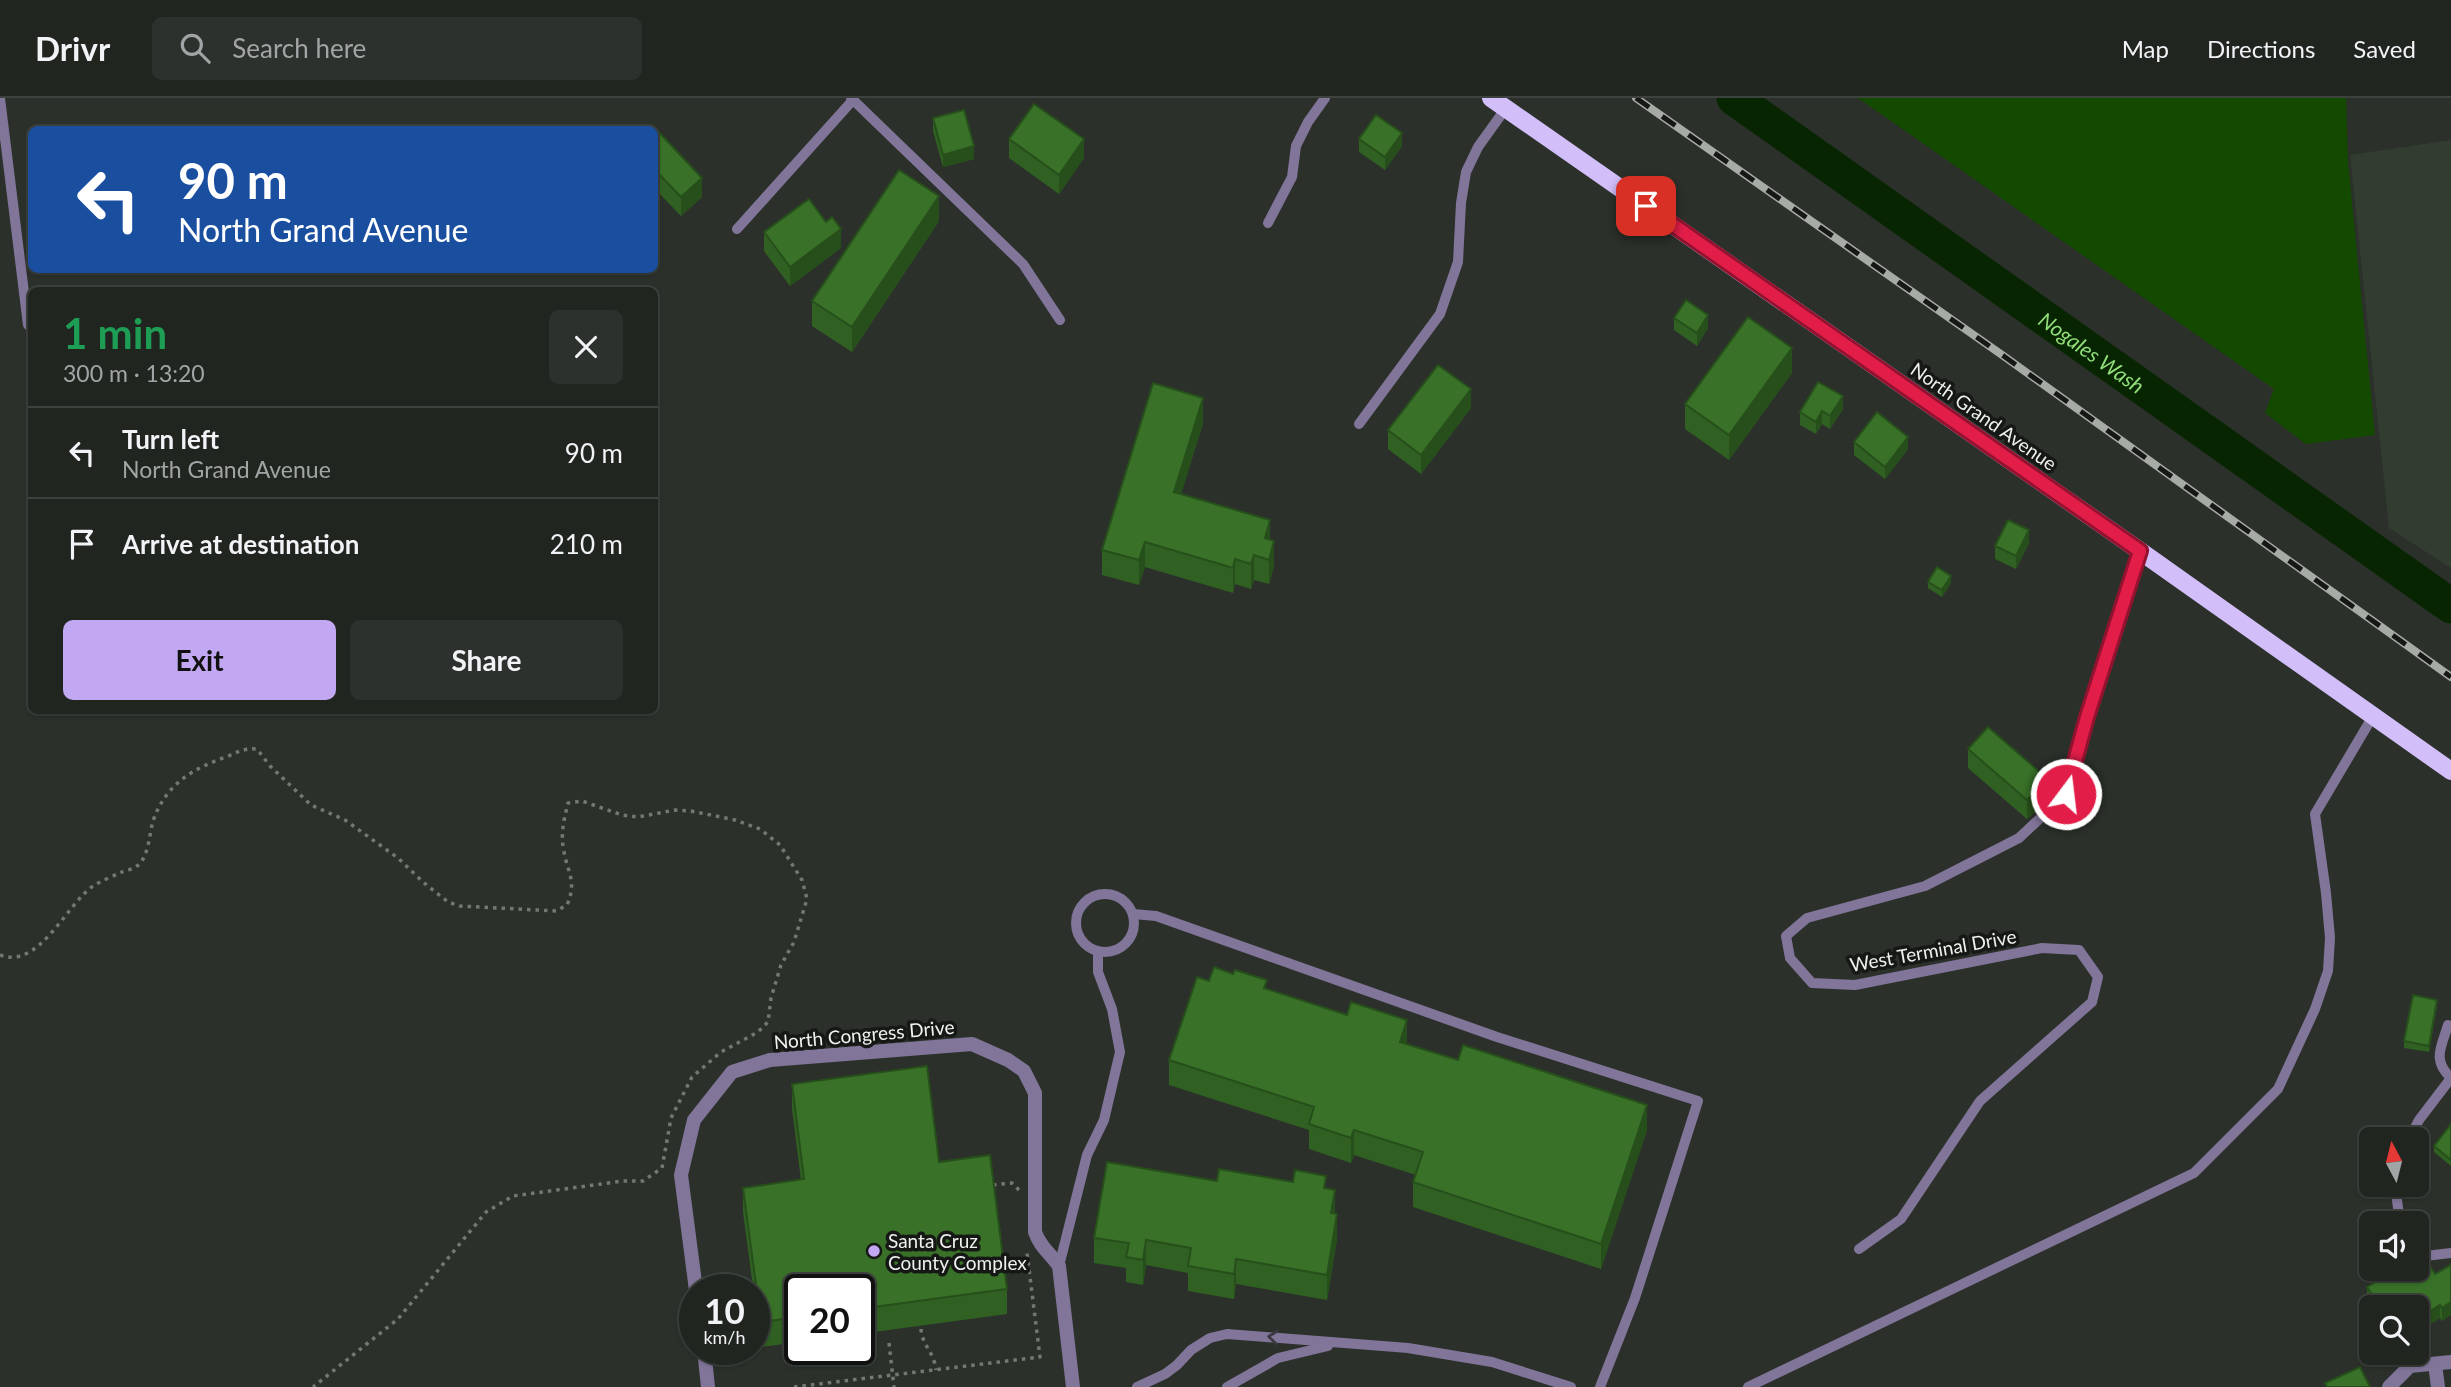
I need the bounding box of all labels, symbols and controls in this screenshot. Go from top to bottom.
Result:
search box [152,17,642,80]
text: Drivr [35,28,110,68]
icon: search [176,29,214,67]
text: Search here [232,32,366,64]
text: Map [2122,34,2169,63]
text: Directions [2207,34,2315,63]
text: Saved [2353,34,2416,63]
text: 90 m [178,151,288,209]
icon: left [63,154,154,245]
pin [1616,176,1676,236]
icon: arrive [1627,187,1665,225]
text: North Grand Avenue [178,210,469,249]
water label: Nogales Wash [2035,306,2150,398]
text: 1 min [63,308,167,358]
button: close [549,310,623,384]
street label: North Grand Avenue [1907,357,2061,475]
text: 300 m · 13:20 [63,359,205,387]
text: Turn left [122,423,219,455]
icon: left [63,434,101,472]
text: 90 m [565,437,623,469]
text: North Grand Avenue [122,455,331,483]
icon: arrive [63,525,101,563]
text: Arrive at destination [122,528,359,560]
text: 210 m [550,528,623,560]
button: Exit [63,620,336,700]
button: Share [350,620,623,700]
position arrow [2029,757,2103,831]
street label: West Terminal Drive [1848,924,2018,976]
street label: North Congress Drive [773,1015,955,1053]
north arrow [2359,1127,2429,1197]
map controls [2359,1127,2429,1365]
button: sound [2359,1211,2429,1281]
place label: Santa Cruz County Complex [888,1229,1027,1274]
marker: Santa Cruz County Complex [866,1243,882,1259]
speed limit sign: 20 [784,1274,875,1365]
text: 10 [704,1289,745,1331]
button: search [2359,1295,2429,1365]
text: km/h [703,1326,746,1348]
one-way arrow [1267,1330,1278,1345]

